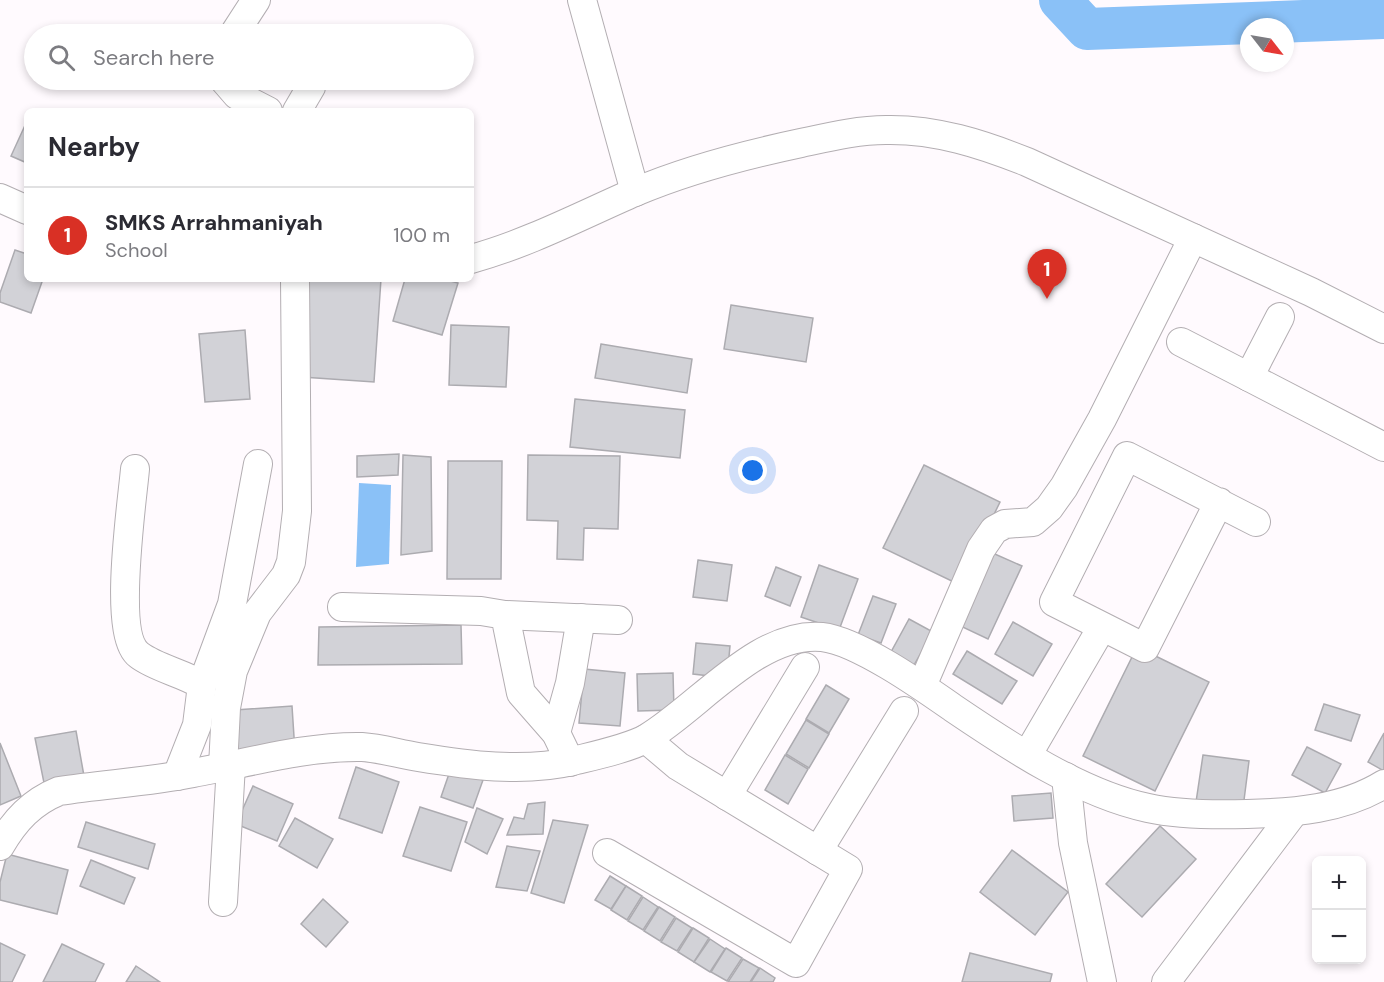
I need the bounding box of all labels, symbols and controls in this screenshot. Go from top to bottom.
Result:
north arrow [1240,18,1294,72]
search box [24,24,474,90]
icon: search [45,41,78,74]
text: Search here [93,43,214,72]
text: Nearby [48,130,140,164]
text: SMKS Arrahmaniyah [105,208,323,237]
text: 1 [64,222,71,248]
text: 100 m [393,222,450,248]
text: School [105,237,168,263]
pin: 1 [1028,250,1066,299]
your location [738,456,767,485]
map controls [1312,856,1366,964]
button: + [1312,856,1366,910]
button: − [1312,910,1366,964]

